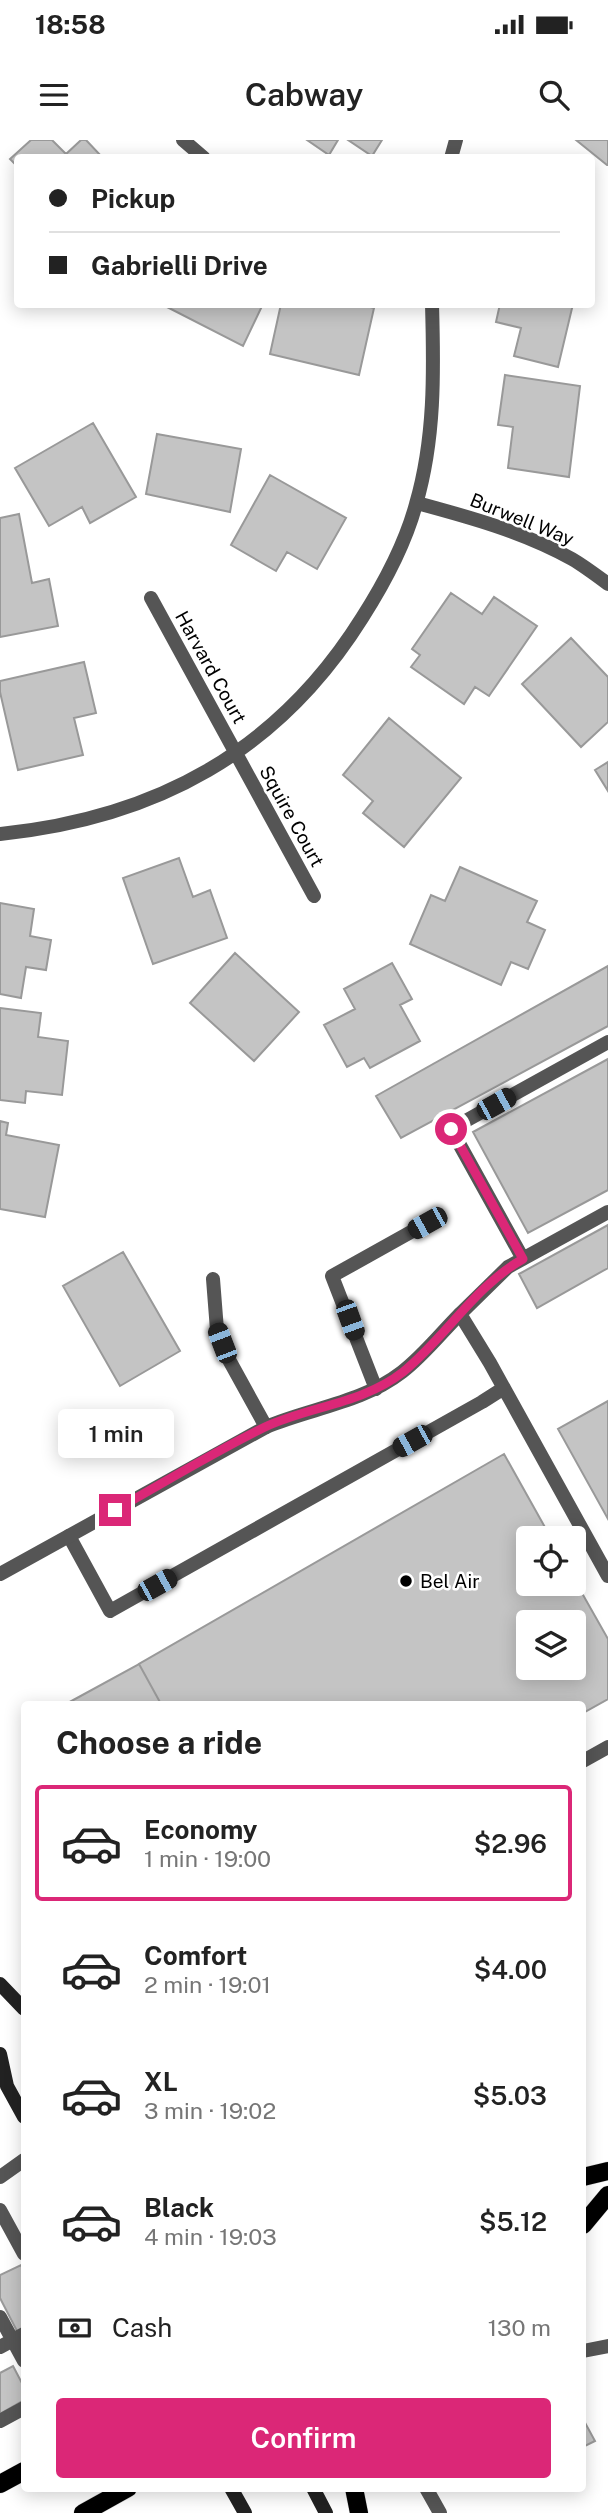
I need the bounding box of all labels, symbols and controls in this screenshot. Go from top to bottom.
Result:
text: 18:58 [35,9,106,40]
icon: menu [35,76,73,114]
text: Cabway [245,76,363,113]
icon: search [535,76,573,114]
text: Pickup [91,183,175,214]
text: Gabrielli Drive [91,250,268,281]
street label: Burwell Way [467,488,577,550]
street label: Harvard Court [171,607,251,727]
street label: Squire Court [255,762,329,870]
car [473,1085,520,1123]
route start [435,1113,467,1145]
car [404,1204,451,1242]
car [333,1297,368,1343]
car [205,1320,240,1366]
callout: 1 min [57,1408,173,1458]
text: 1 min [89,1420,143,1447]
car [389,1422,436,1460]
route end [99,1494,131,1526]
map controls [516,1526,586,1680]
button: locate [516,1526,586,1596]
car [134,1566,181,1604]
place label: Bel Air [420,1570,480,1592]
marker: Bel Air [398,1573,414,1589]
button: layers [516,1610,586,1680]
text: Choose a ride [56,1724,262,1761]
icon: car [60,1812,123,1875]
text: Economy [144,1814,257,1845]
text: $2.96 [474,1828,547,1859]
text: 1 min · 19:00 [144,1845,271,1872]
icon: car [60,1938,123,2001]
text: Comfort [144,1940,247,1971]
text: $4.00 [474,1954,547,1985]
text: 2 min · 19:01 [144,1971,271,1998]
icon: car [60,2064,123,2127]
text: XL [144,2066,178,2097]
text: $5.03 [473,2080,547,2111]
text: 3 min · 19:02 [144,2097,276,2124]
icon: car [60,2190,123,2253]
text: Black [144,2192,214,2223]
text: $5.12 [479,2206,547,2237]
text: 4 min · 19:03 [144,2223,277,2250]
icon: cash [56,2309,94,2347]
text: Cash [112,2312,172,2343]
text: 130 m [488,2314,551,2341]
button: Confirm [56,2398,551,2478]

